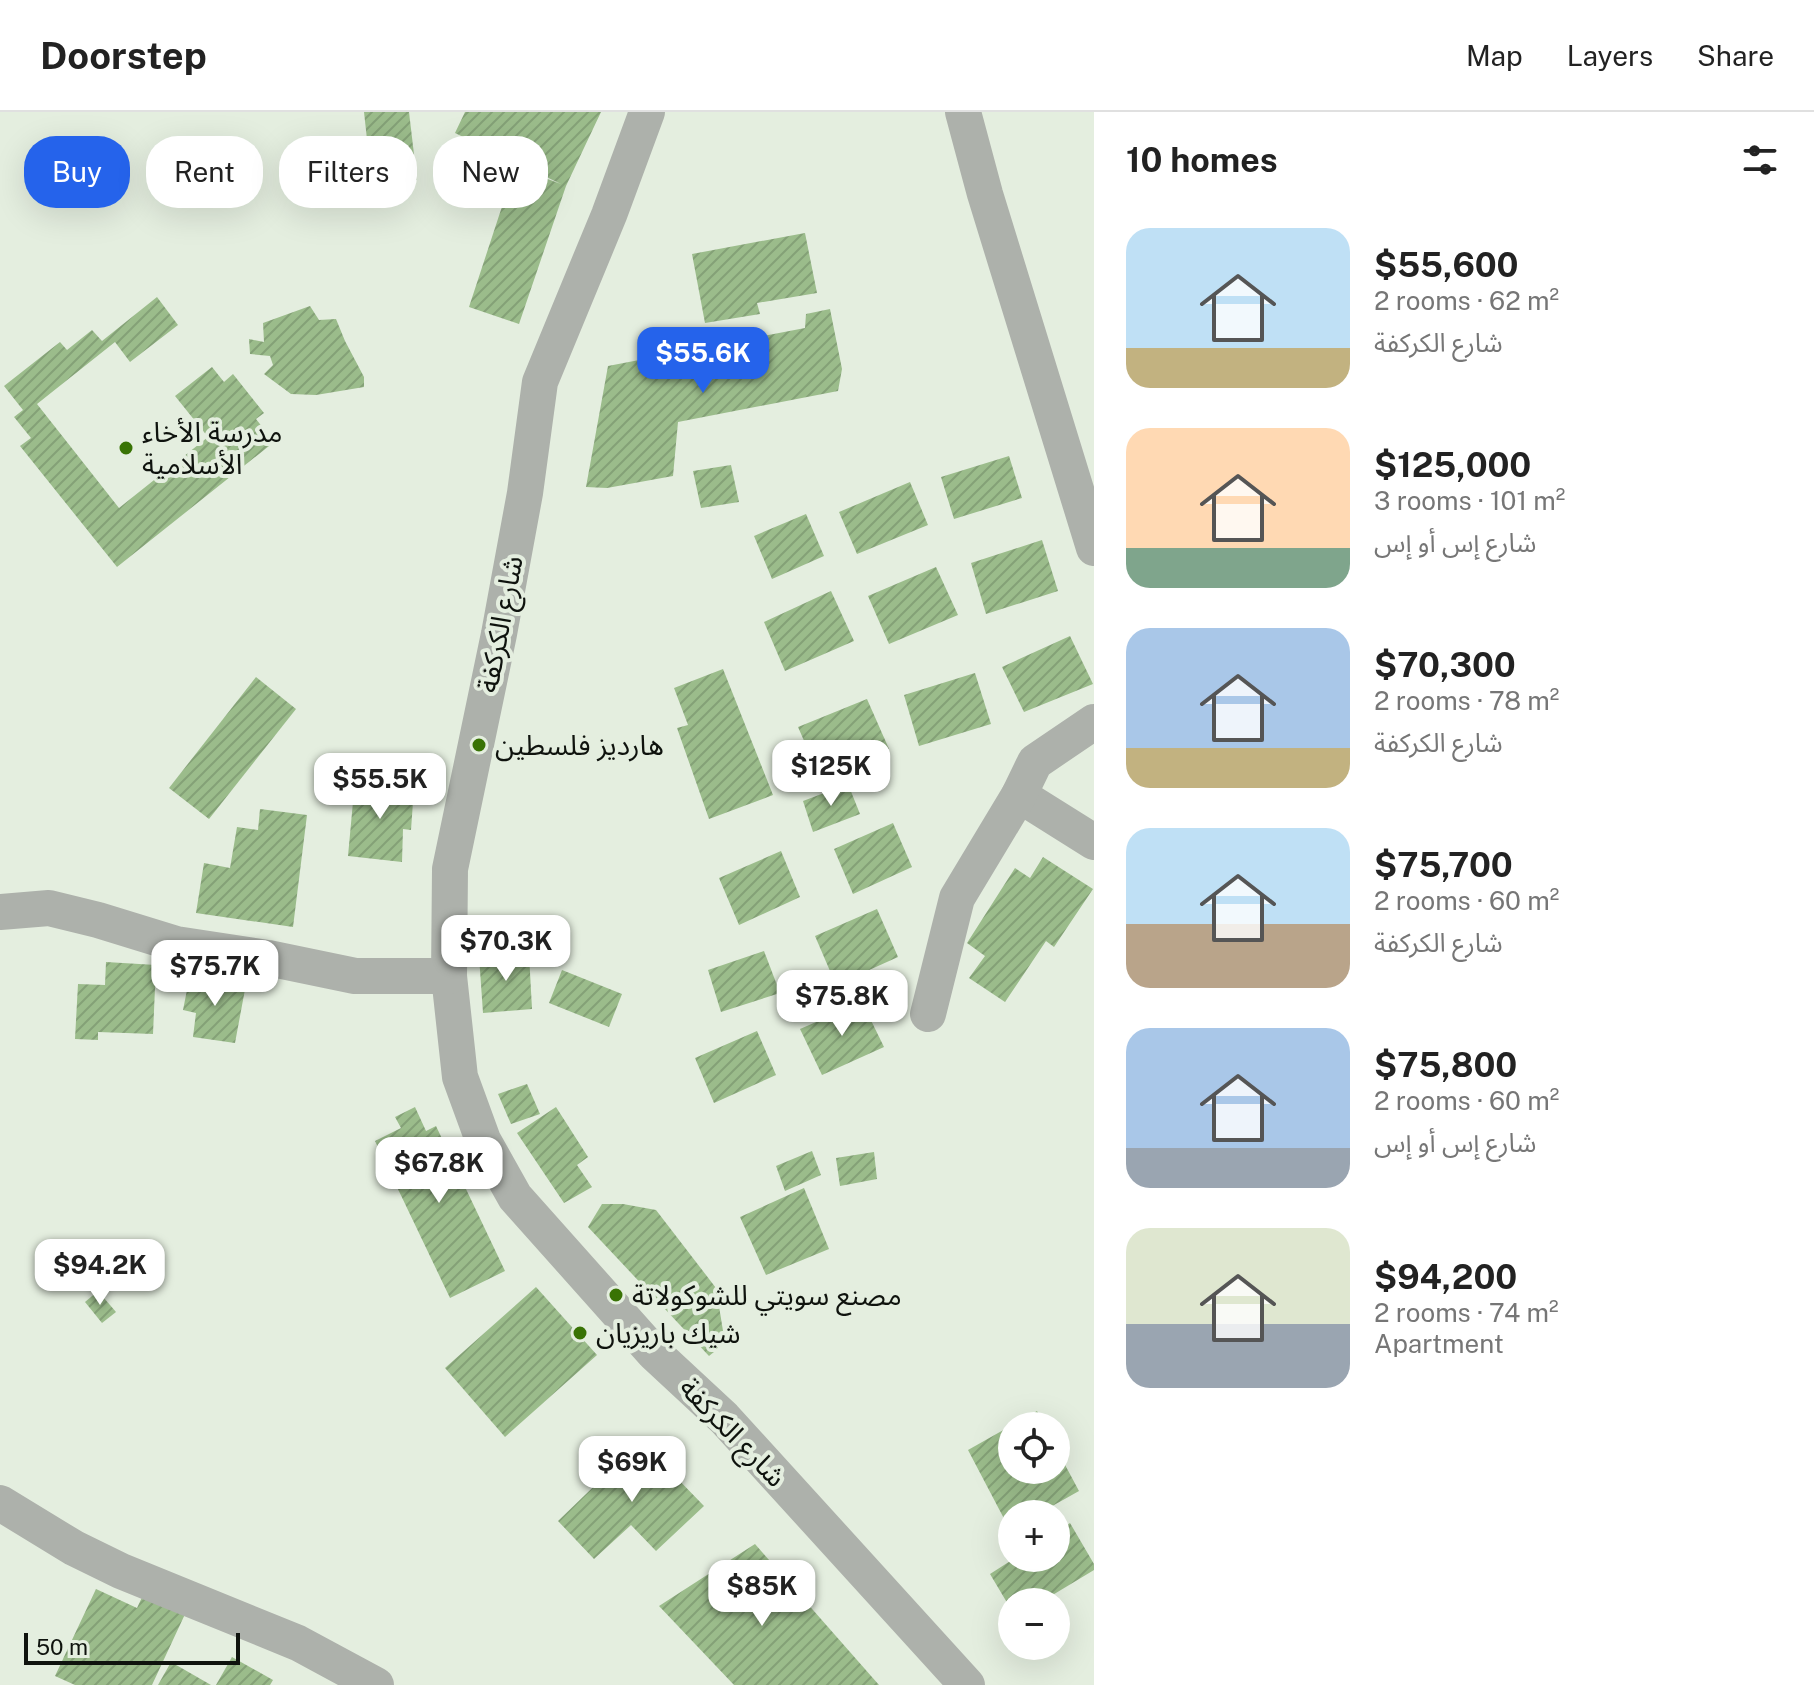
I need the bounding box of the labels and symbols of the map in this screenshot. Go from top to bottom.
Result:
pin: $55.6K [638,327,768,395]
place label: مدرسة الأخاء الأسلامية [142,415,283,480]
marker: مدرسة الأخاء الأسلامية [117,439,135,457]
street label: شارع الكركفة [470,553,534,696]
place label: هارديز فلسطين [495,728,664,762]
marker: هارديز فلسطين [470,736,488,754]
pin: $125K [775,740,887,808]
pin: $55.5K [315,753,445,821]
pin: $70.3K [441,915,571,983]
pin: $75.7K [150,940,280,1008]
pin: $75.8K [777,970,907,1038]
pin: $67.8K [374,1137,504,1205]
pin: $94.2K [35,1239,165,1307]
place label: مصنع سويتي للشوكولاتة [632,1278,902,1316]
marker: مصنع سويتي للشوكولاتة [607,1286,625,1304]
place label: شيك باريزيان [596,1316,740,1350]
marker: شيك باريزيان [571,1324,589,1342]
street label: شارع الكركفة [670,1370,793,1496]
pin: $69K [585,1436,679,1504]
pin: $85K [715,1560,809,1628]
scale bar [24,1629,240,1665]

